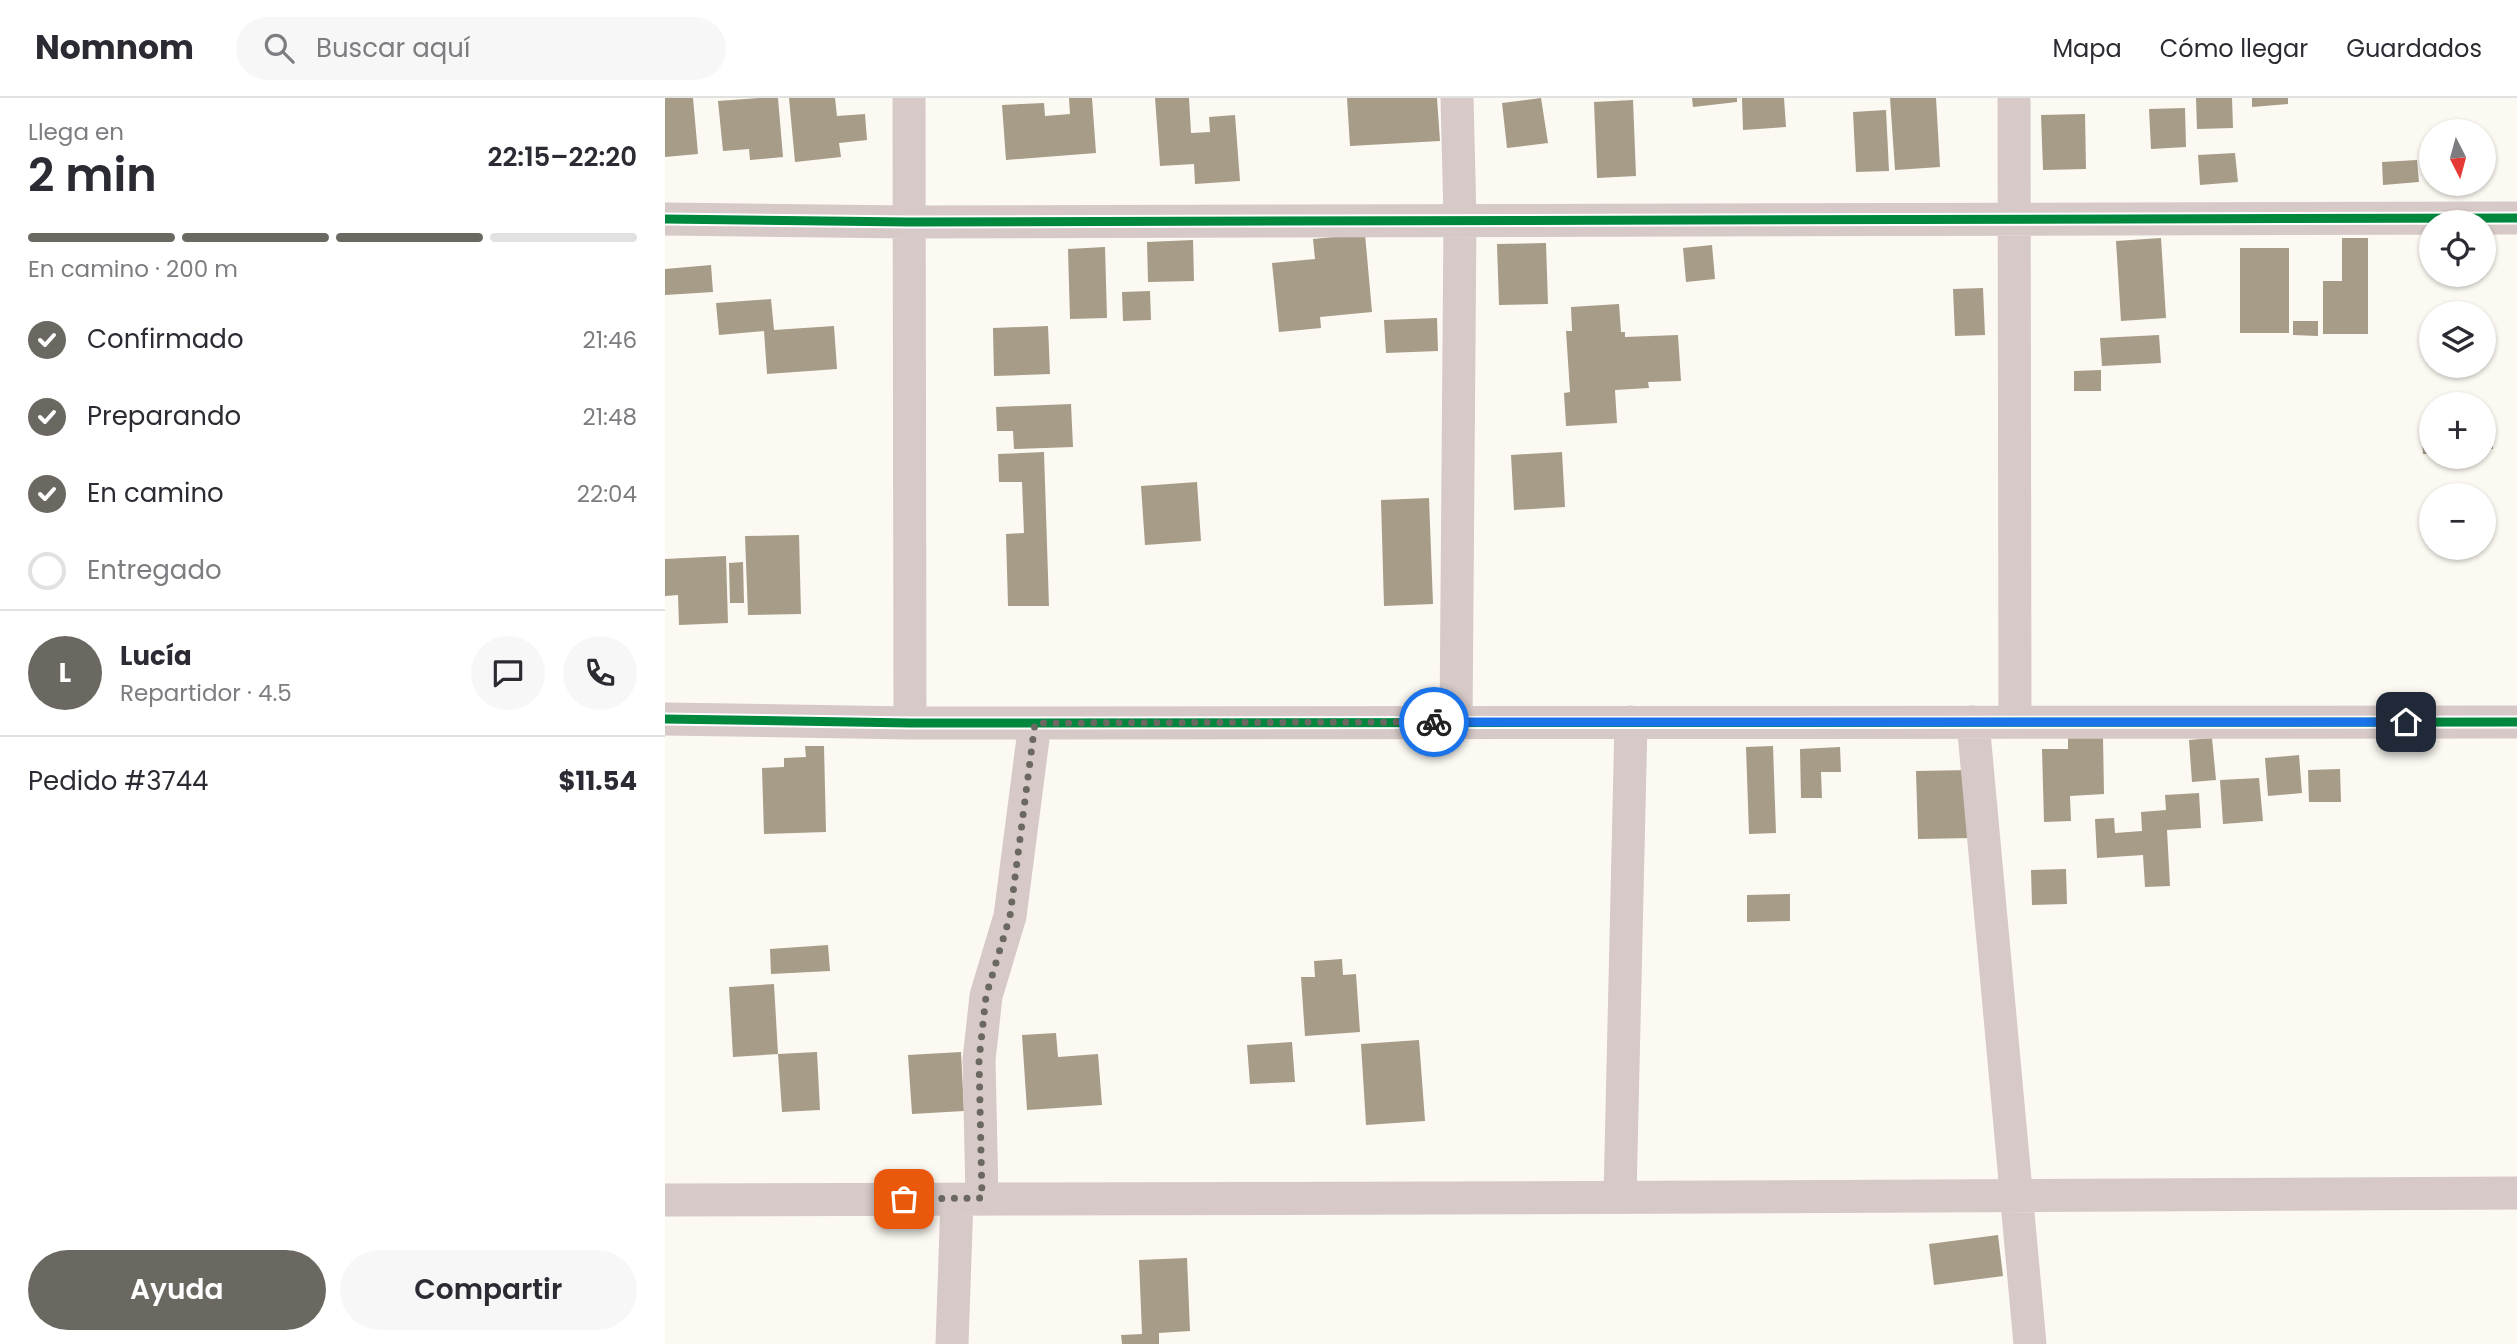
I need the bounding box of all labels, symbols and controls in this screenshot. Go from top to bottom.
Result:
search box [236,17,726,80]
text: Nomnom [35,24,194,71]
icon: search [260,29,298,67]
text: Buscar aquí [316,30,470,66]
text: Mapa [2052,32,2122,65]
text: Cómo llegar [2160,32,2308,65]
text: Guardados [2346,32,2482,65]
text: Llega en [28,116,124,148]
north arrow [2419,119,2495,196]
map controls [2419,119,2496,560]
text: 22:15–22:20 [487,139,637,175]
text: 2 min [28,143,157,207]
button: locate [2419,210,2496,287]
text: En camino · 200 m [28,253,238,285]
button: layers [2419,301,2496,378]
icon: check [28,321,66,359]
text: Confirmado [87,321,244,357]
text: 21:46 [582,324,637,356]
button: + [2419,392,2496,469]
icon: check [28,398,66,436]
text: Preparando [87,398,241,434]
text: 21:48 [583,401,637,433]
icon: check [28,475,66,513]
text: En camino [87,475,224,511]
text: 22:04 [577,478,637,510]
button: − [2419,483,2496,560]
text: Entregado [87,552,222,588]
button: chat [471,636,545,710]
button: phone [563,636,637,710]
text: Lucía [120,638,192,674]
text: L [59,655,71,691]
text: Repartidor · 4.5 [120,677,292,709]
courier [1399,687,1469,757]
pin [2376,692,2436,752]
icon: bike [1415,703,1453,741]
icon: home [2387,703,2425,741]
text: Pedido #3744 [28,763,208,799]
text: $11.54 [559,763,637,799]
pin [874,1169,934,1229]
icon: bag [885,1180,923,1218]
button: Ayuda [28,1250,326,1330]
button: Compartir [340,1250,637,1330]

